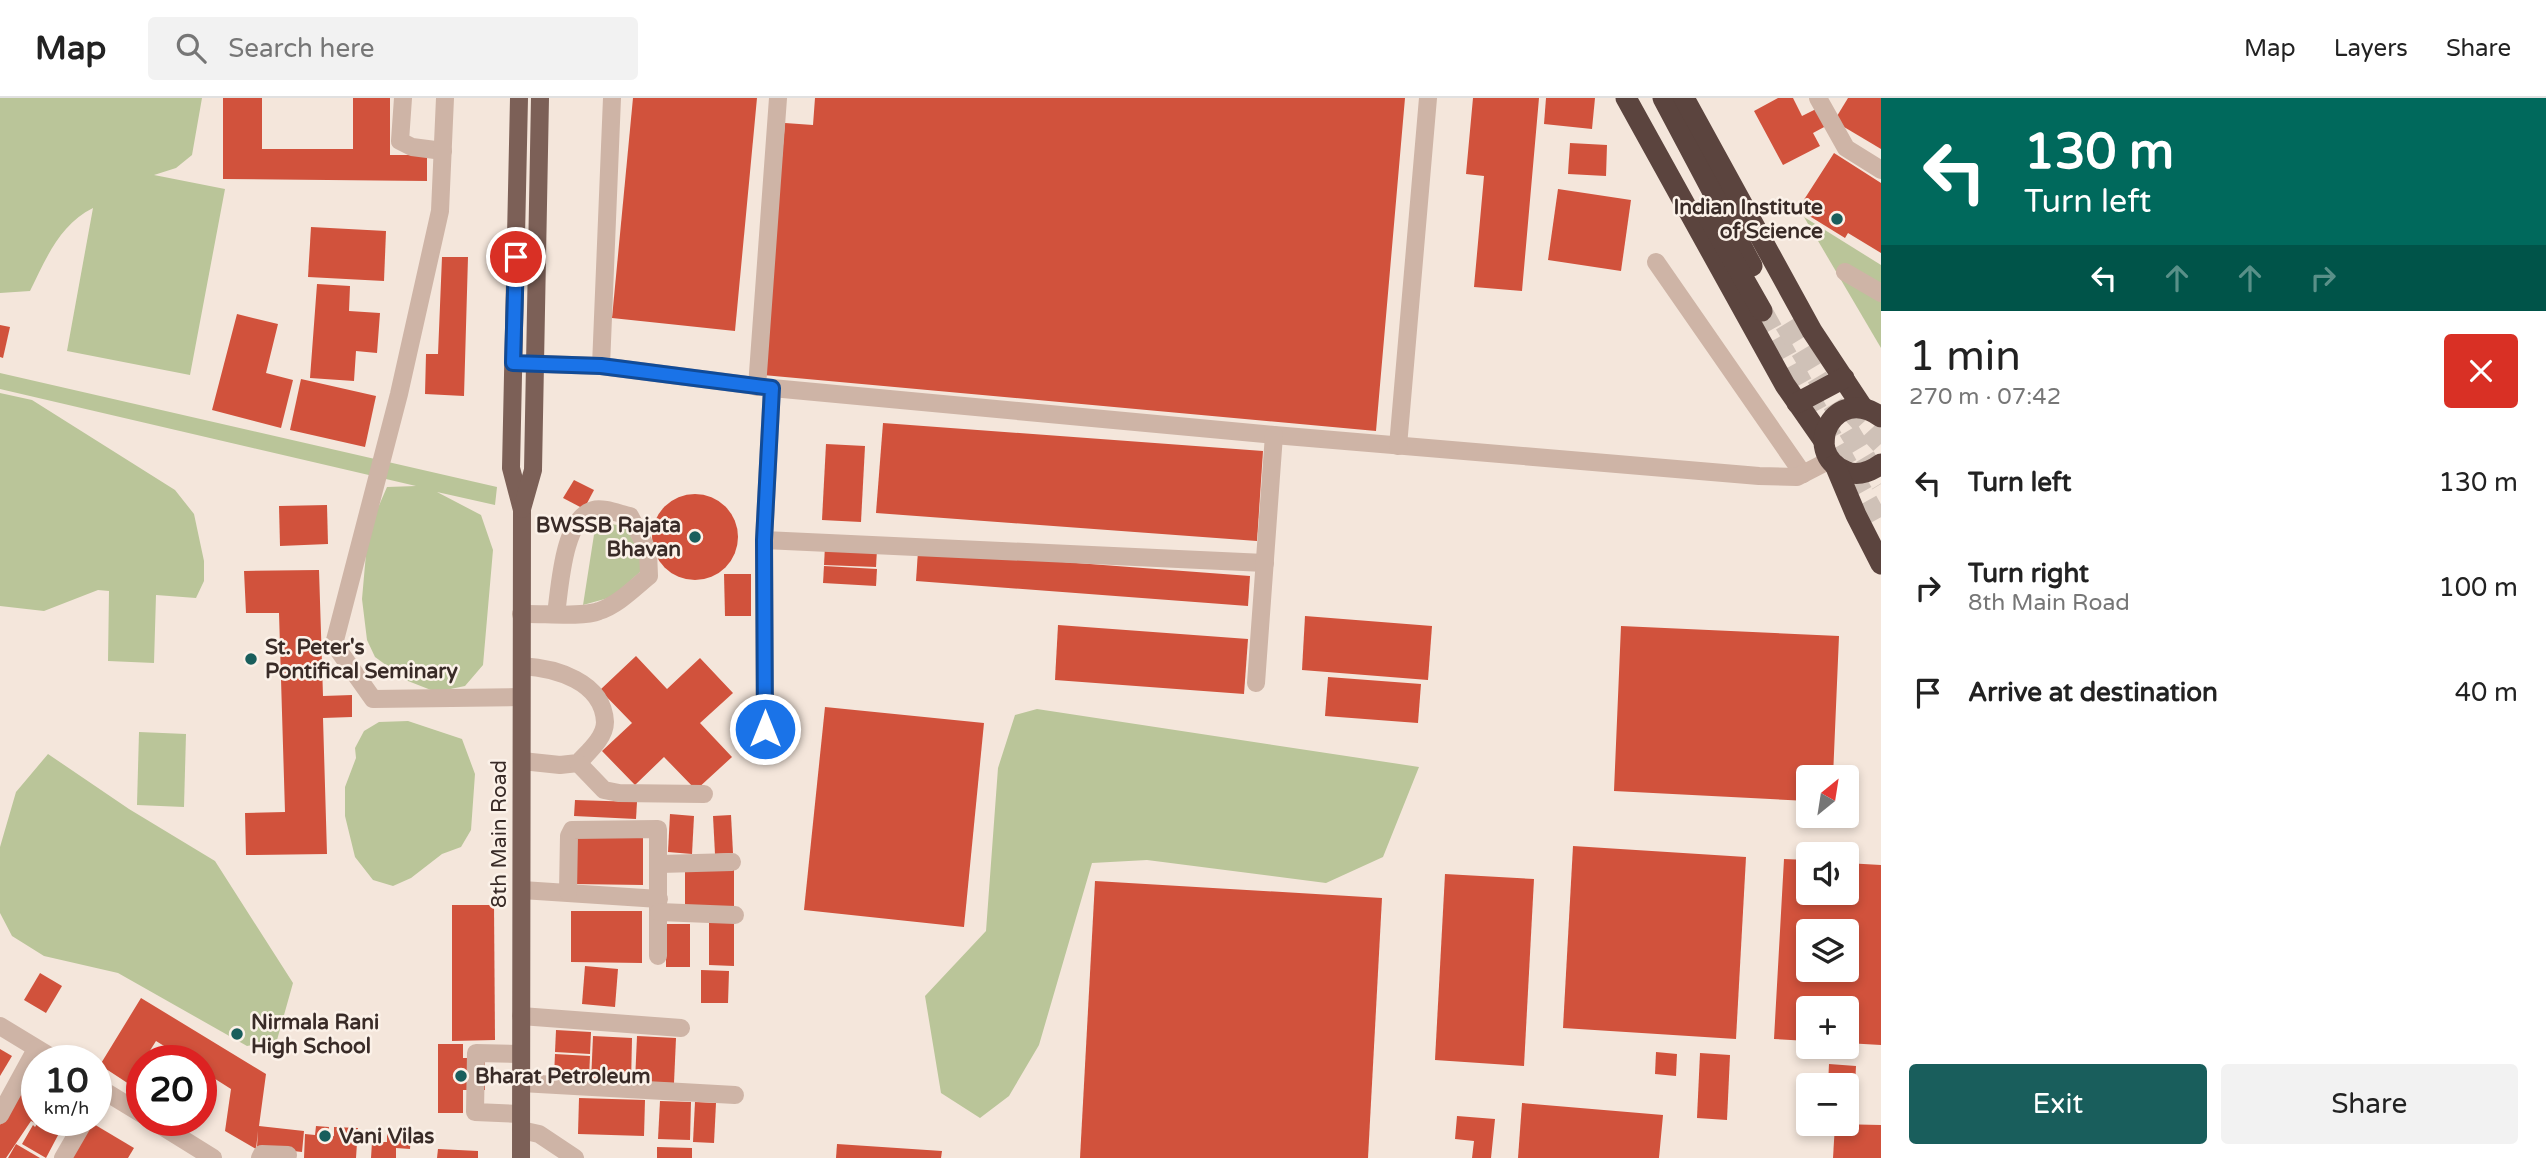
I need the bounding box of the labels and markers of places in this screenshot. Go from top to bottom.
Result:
place label: Indian Institute of Science [1674,195,1823,244]
marker: Indian Institute of Science [1829,211,1845,227]
pin [486,227,546,287]
place label: BWSSB Rajata Bhavan [536,513,681,562]
marker: BWSSB Rajata Bhavan [687,529,703,545]
place label: St. Peter's Pontifical Seminary [265,635,458,684]
marker: St. Peter's Pontifical Seminary [243,651,259,667]
place label: Nirmala Rani High School [251,1010,379,1059]
marker: Nirmala Rani High School [229,1026,245,1042]
place label: Bharat Petroleum [475,1064,650,1089]
marker: Bharat Petroleum [453,1068,469,1084]
place label: Vani Vilas [339,1124,434,1149]
marker: Vani Vilas [317,1128,333,1144]

